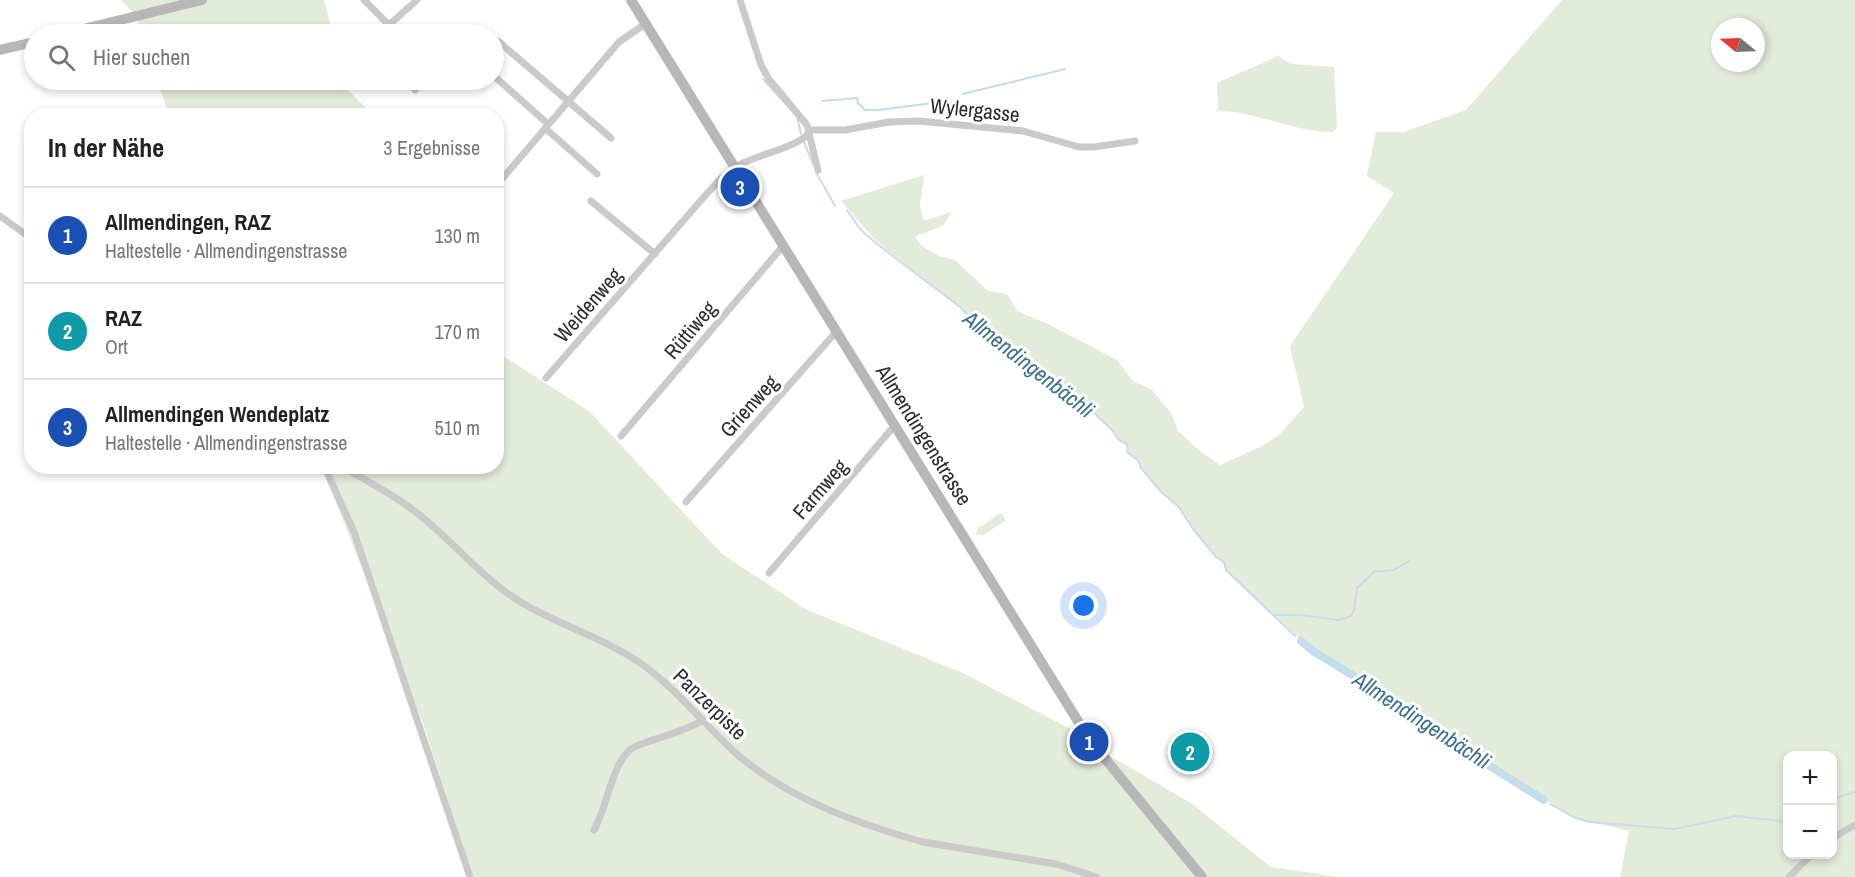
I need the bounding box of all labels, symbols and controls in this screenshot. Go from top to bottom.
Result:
north arrow [1711,18,1765,72]
search box [24,24,504,90]
icon: search [45,41,78,74]
text: Hier suchen [93,42,190,72]
street label: Wylergasse [929,91,1021,129]
text: In der Nähe [48,130,164,165]
text: 3 Ergebnisse [383,134,480,161]
pin: 3 [720,164,760,210]
text: Allmendingen, RAZ [105,207,271,237]
text: 1 [63,222,72,249]
text: 130 m [434,222,480,249]
text: Haltestelle · Allmendingenstrasse [105,237,347,264]
street label: Weidenweg [547,261,629,349]
street label: Rüttiweg [657,294,723,365]
text: RAZ [105,303,142,333]
water label: Allmendingenbächli [957,303,1101,425]
text: 2 [63,318,72,345]
text: 170 m [434,318,480,345]
text: Ort [105,333,128,360]
street label: Allmendingenstrasse [869,358,979,511]
street label: Grienweg [713,368,785,443]
text: Allmendingen Wendeplatz [105,399,329,429]
text: 3 [63,414,72,441]
text: 510 m [434,414,480,441]
text: Haltestelle · Allmendingenstrasse [105,429,347,456]
street label: Farmweg [786,452,854,525]
your location [1069,591,1098,620]
street label: Panzerpiste [667,662,753,746]
water label: Allmendingenbächli [1347,664,1497,776]
pin: 1 [1070,720,1108,764]
pin: 2 [1170,730,1210,774]
map controls [1783,751,1837,859]
button: + [1783,751,1837,805]
button: − [1783,805,1837,859]

